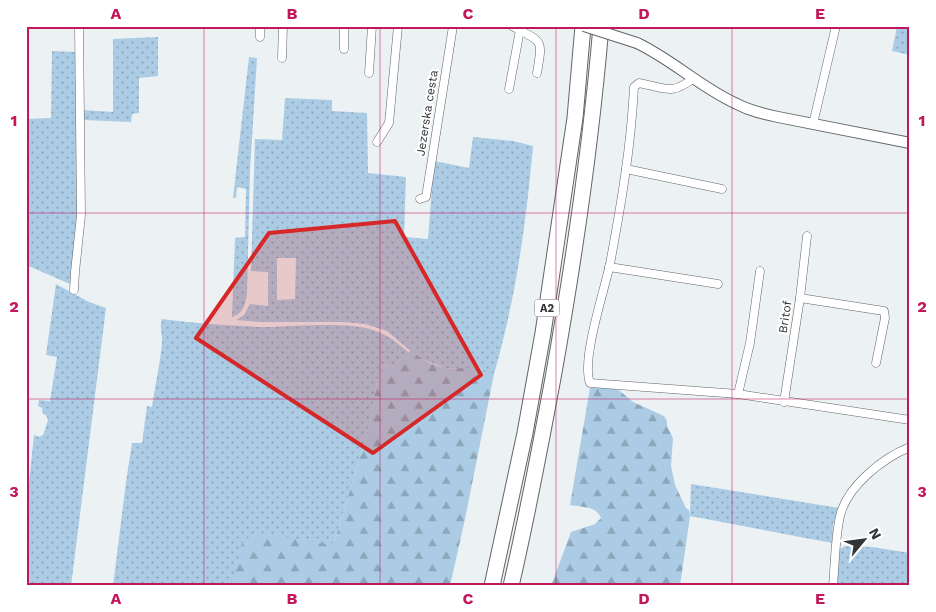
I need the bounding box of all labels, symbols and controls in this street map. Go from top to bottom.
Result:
text: A [111,4,122,23]
text: B [287,4,298,23]
text: C [463,4,474,23]
text: D [638,4,650,23]
text: E [815,4,825,23]
street label: Jezerska cesta [413,69,441,157]
text: 1 [11,111,17,130]
text: 1 [919,111,925,130]
text: 2 [9,297,19,316]
text: 2 [917,297,927,316]
street label: Britof [776,299,795,334]
road number: A2 [534,300,560,316]
text: 3 [9,482,19,501]
text: 3 [917,482,927,501]
north arrow [838,514,888,564]
text: N [866,525,885,542]
text: A [111,589,122,608]
text: B [287,589,298,608]
text: C [463,589,474,608]
text: D [638,589,650,608]
text: E [815,589,825,608]

